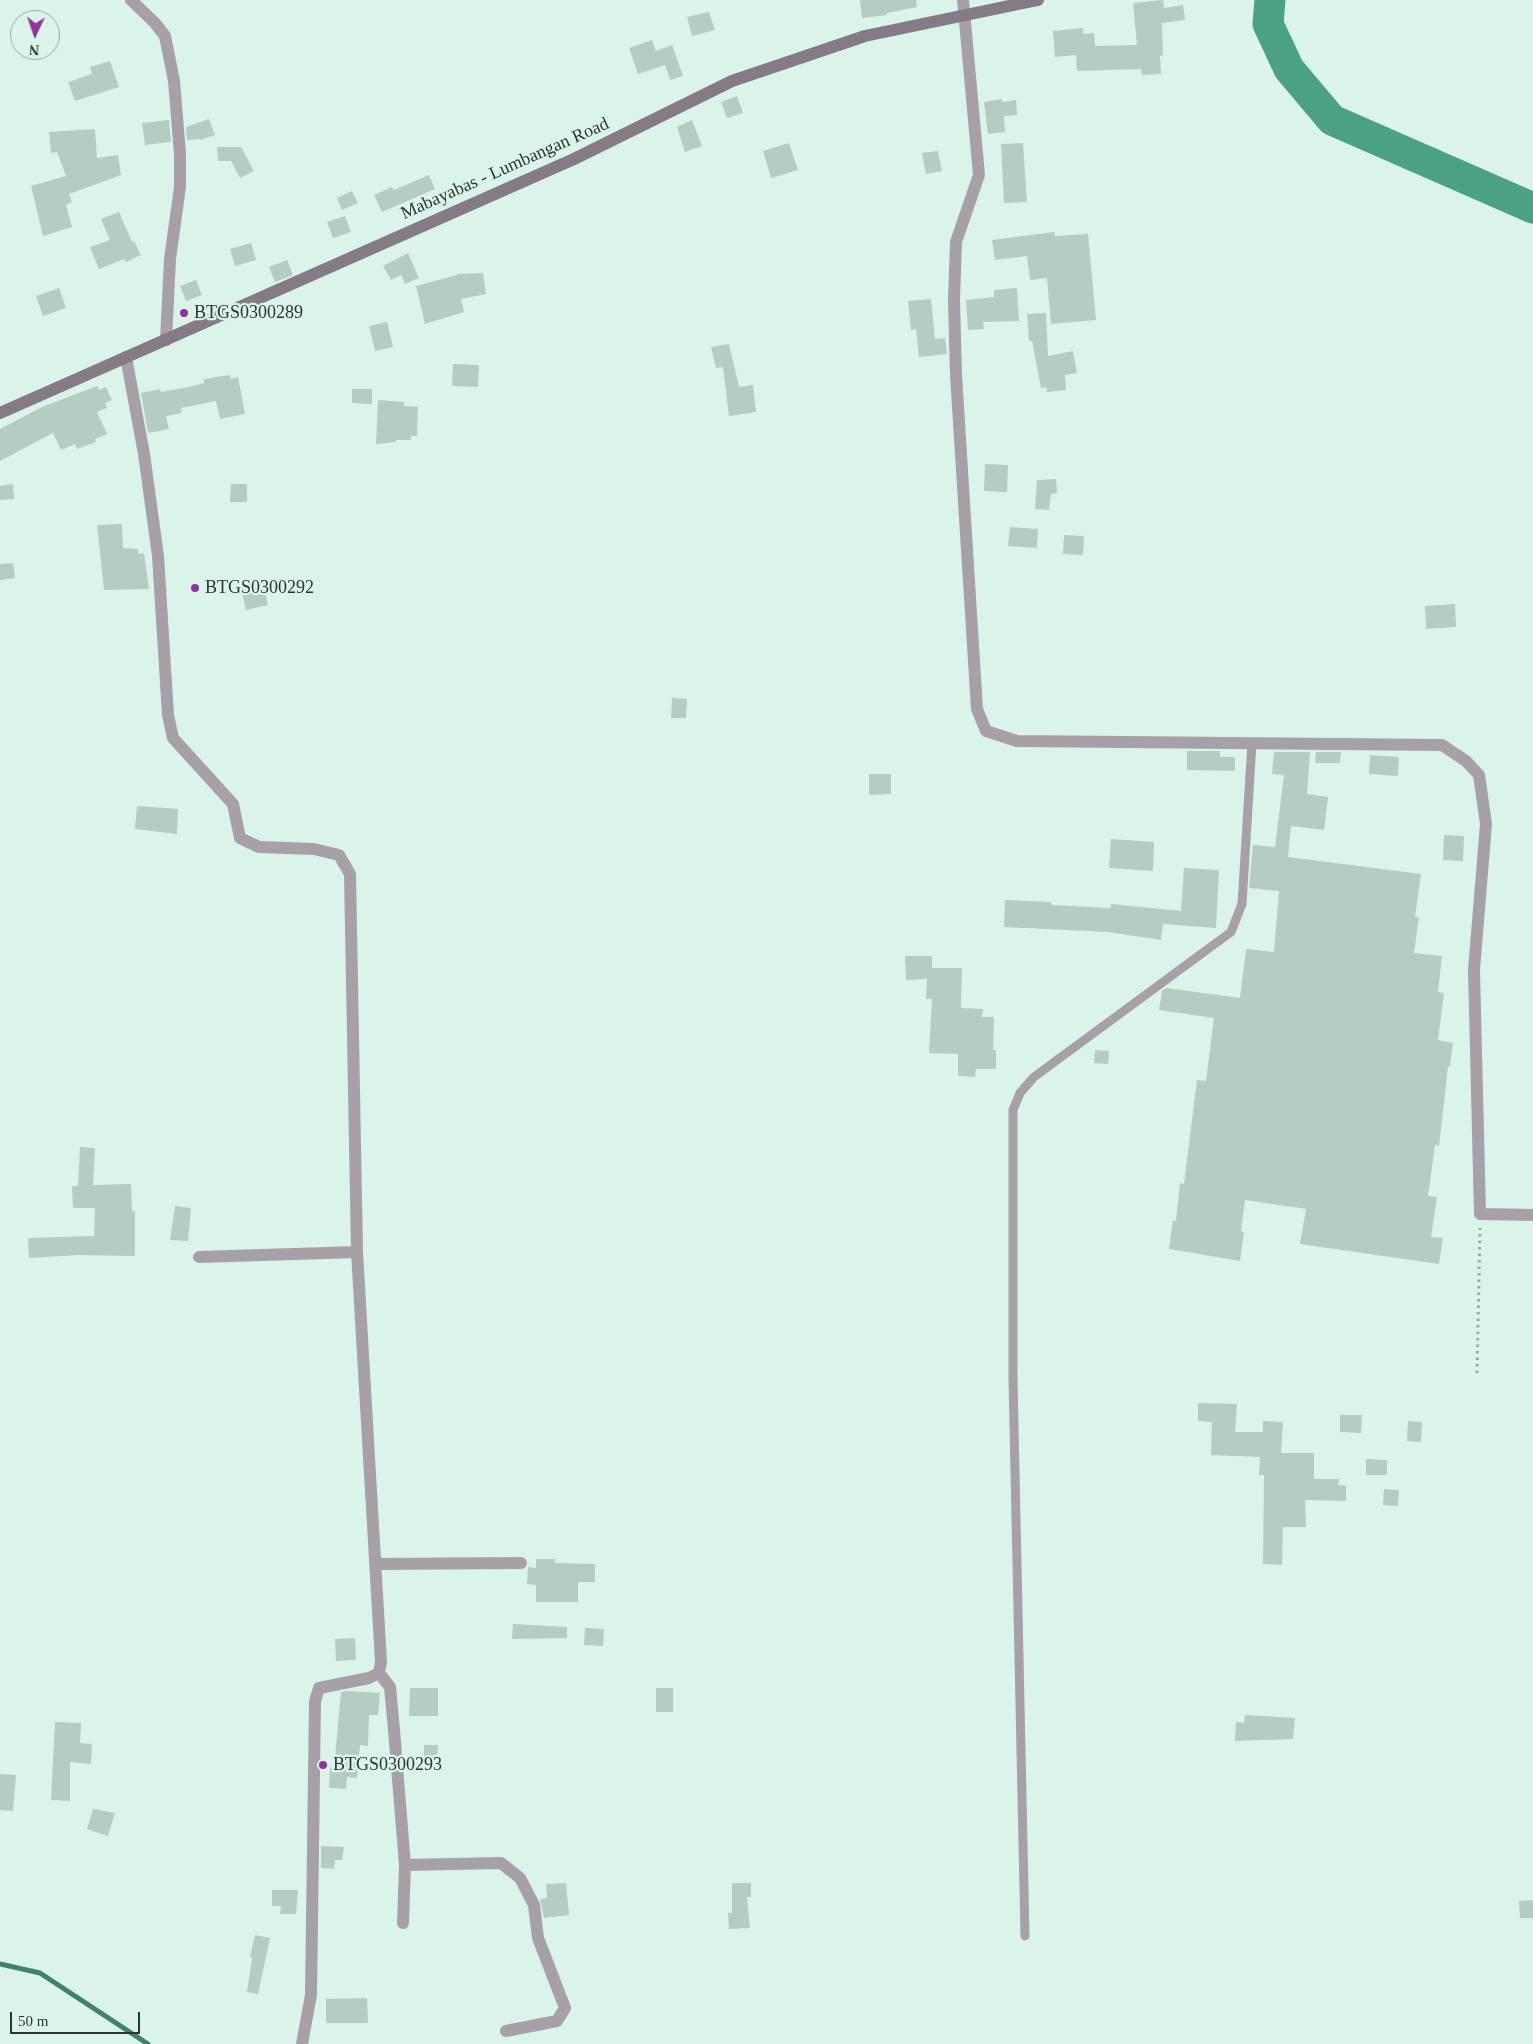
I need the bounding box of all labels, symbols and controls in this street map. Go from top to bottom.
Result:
north arrow [10,10,60,60]
text: N [29,42,40,57]
street label: Mabayabas - Lumbangan Road [398,113,612,225]
place label: BTGS0300289 [194,302,303,324]
marker: BTGS0300289 [178,307,190,319]
place label: BTGS0300292 [205,577,314,599]
marker: BTGS0300292 [189,582,201,594]
place label: BTGS0300293 [333,1754,442,1776]
marker: BTGS0300293 [317,1759,329,1771]
scale bar [12,2002,142,2034]
text: 50 m [18,2013,48,2029]

